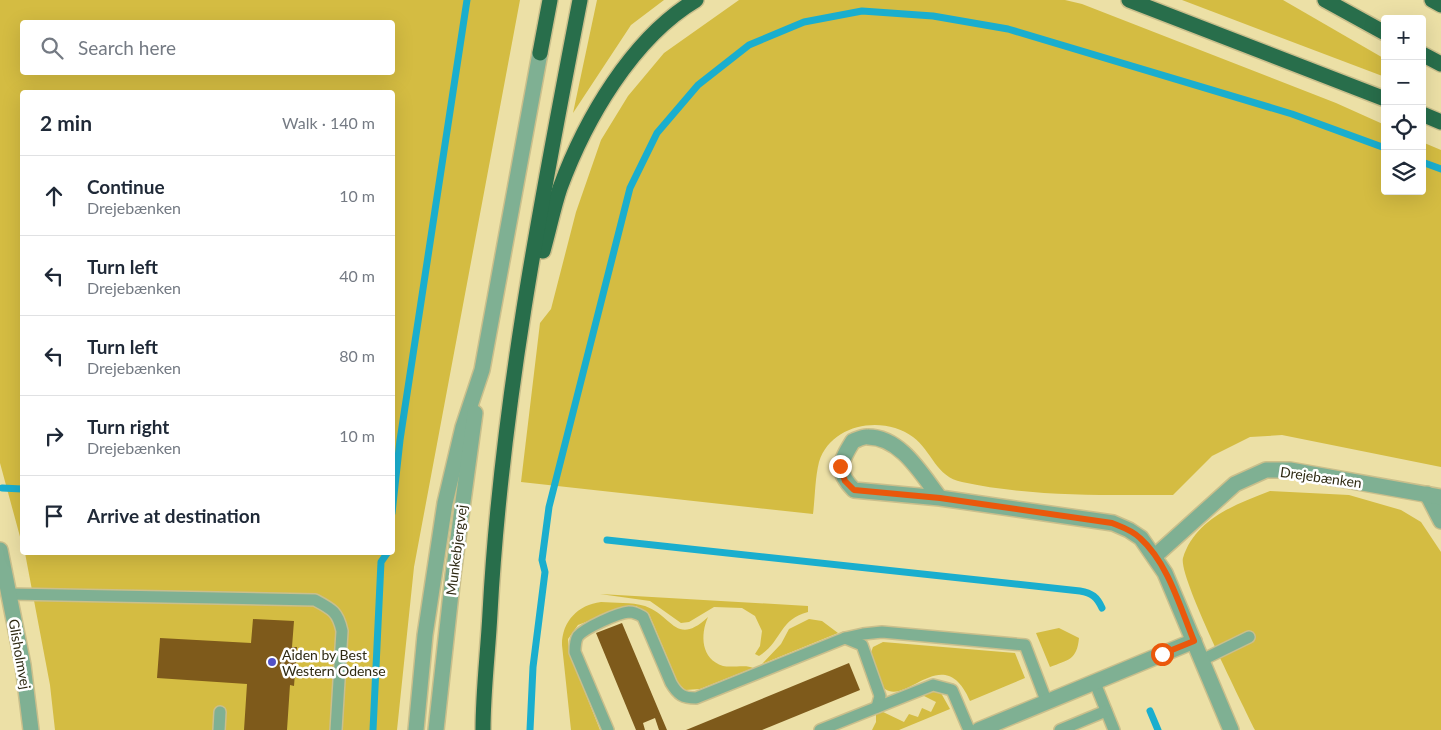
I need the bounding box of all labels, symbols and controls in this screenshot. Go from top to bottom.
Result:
map controls [1381,15,1426,195]
button: + [1381,15,1426,60]
search box [20,20,395,75]
icon: search [38,34,66,62]
text: Search here [78,36,176,59]
button: − [1381,60,1426,105]
button: locate [1381,105,1426,150]
text: 2 min [40,110,92,135]
text: Walk · 140 m [282,113,375,132]
button: layers [1381,150,1426,195]
text: Continue [87,175,165,198]
icon: ahead [40,182,68,210]
text: 10 m [339,186,375,205]
text: Drejebænken [87,198,181,217]
text: Turn left [87,255,158,278]
icon: left [40,262,68,290]
text: 40 m [339,266,375,285]
text: Drejebænken [87,278,181,297]
text: Turn left [87,335,158,358]
icon: left [40,342,68,370]
text: 80 m [339,346,375,365]
text: Drejebænken [87,358,181,377]
text: Turn right [87,415,169,438]
icon: right [40,422,68,450]
text: 10 m [339,426,375,445]
text: Drejebænken [87,438,181,457]
route end [829,455,852,478]
street label: Drejebænken [1279,463,1363,491]
icon: arrive [40,502,68,530]
text: Arrive at destination [87,504,260,527]
street label: Munkebjergvej [442,504,470,596]
street label: Glisholmvej [5,618,35,690]
route start [1151,643,1174,666]
place label: Aiden by Best Western Odense [282,646,386,679]
marker: Aiden by Best Western Odense [266,656,278,668]

